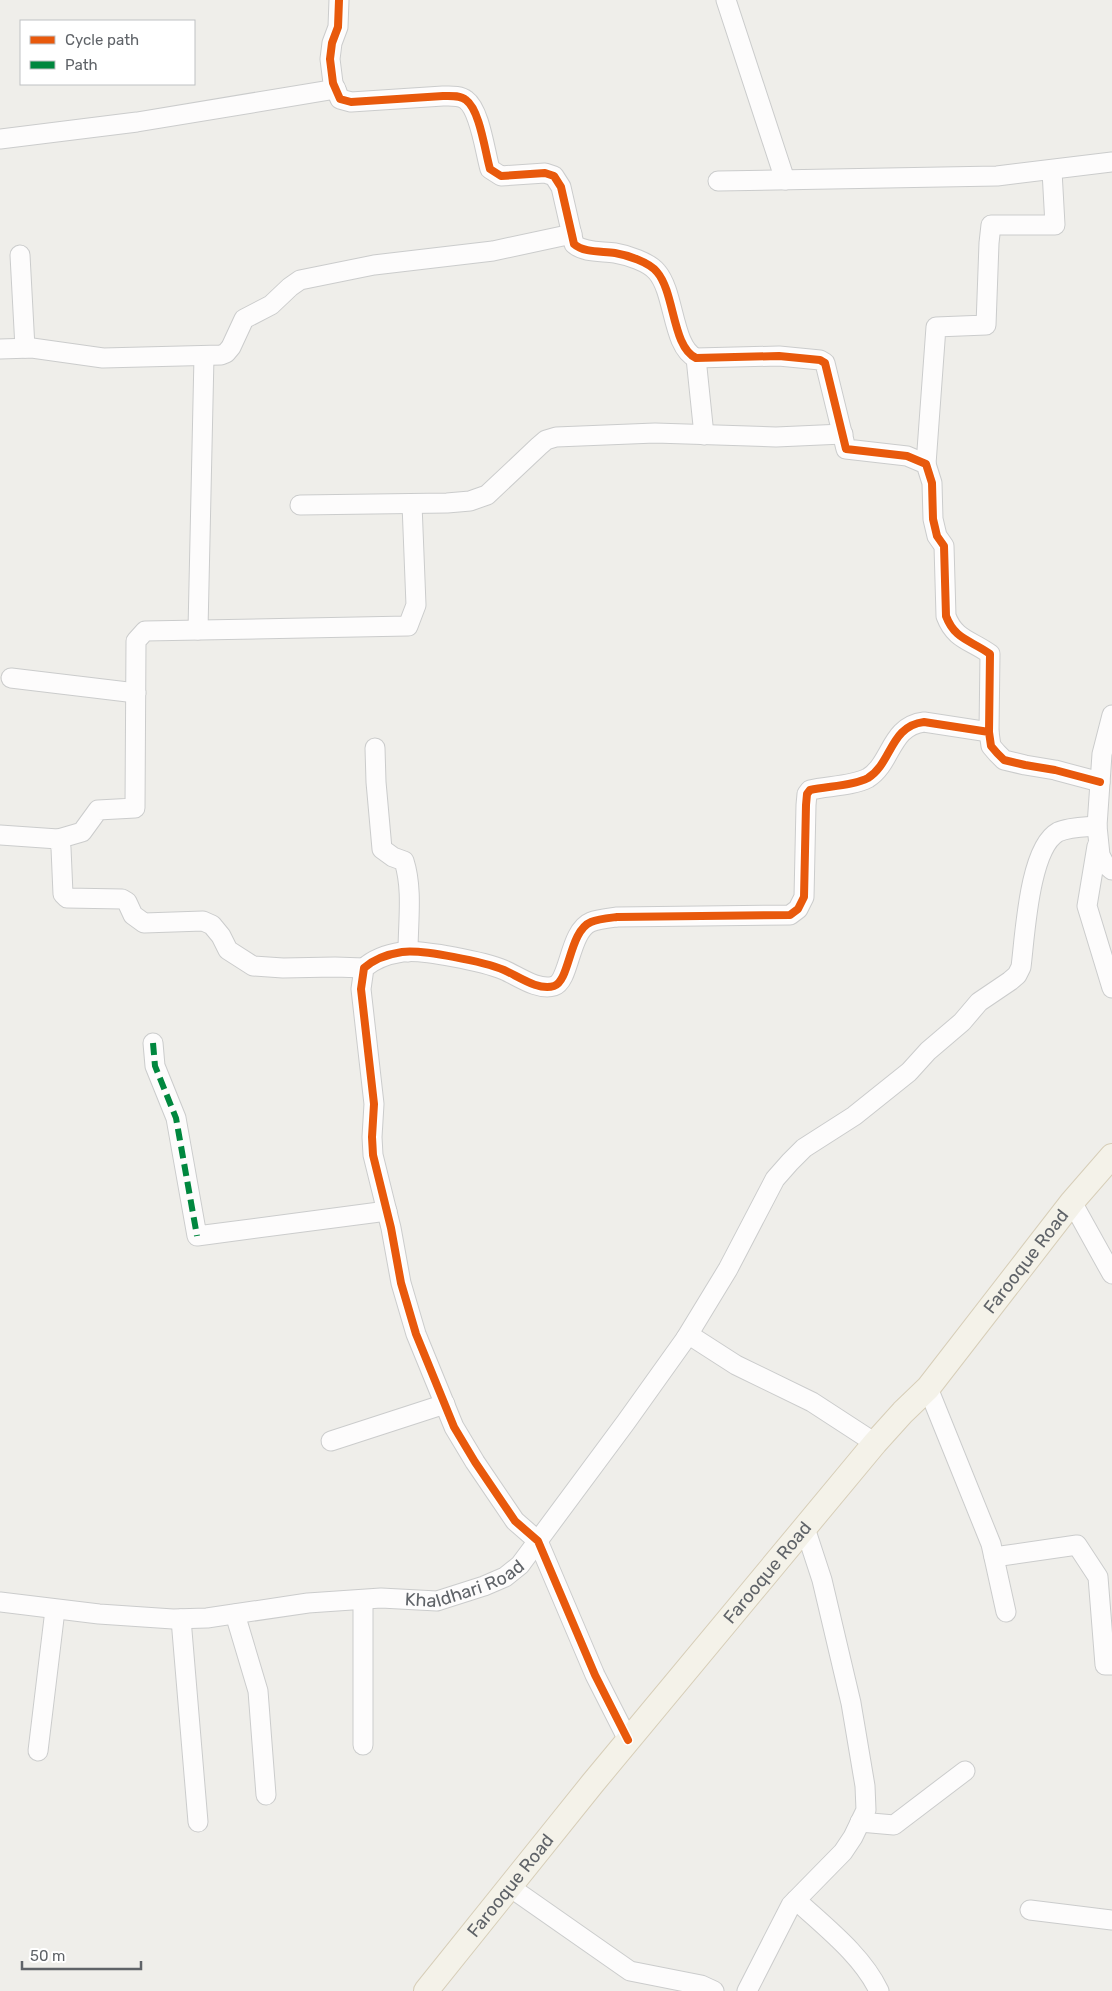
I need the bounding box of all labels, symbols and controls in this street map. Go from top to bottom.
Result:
legend [20,20,195,85]
text: Cycle path [65,31,139,49]
text: Path [65,56,98,74]
street label: Farooque Road [979,1205,1073,1318]
street label: Farooque Road [719,1517,816,1628]
street label: Khaldhari Road [404,1555,529,1612]
street label: Farooque Road [462,1830,558,1942]
scale bar [22,1938,141,1970]
text: 50 m [30,1947,65,1965]

